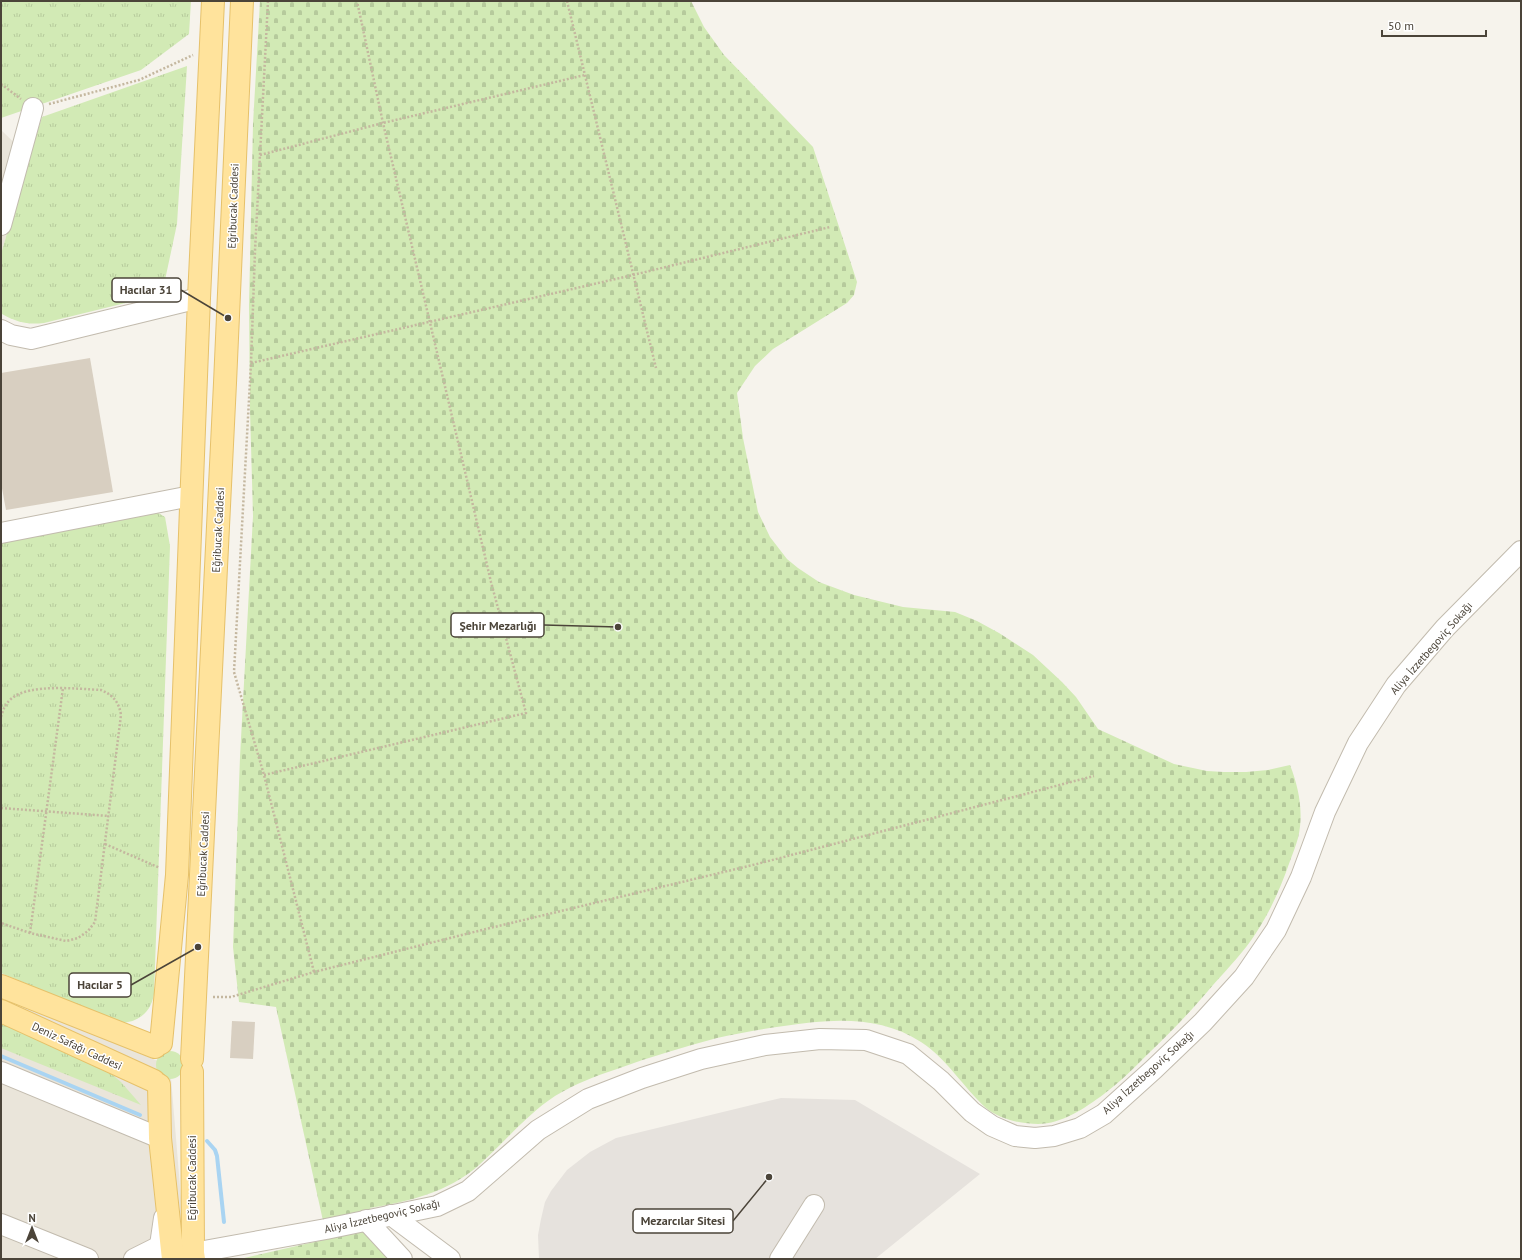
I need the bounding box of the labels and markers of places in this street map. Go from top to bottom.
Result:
callout: Hacılar 31 [112,278,181,302]
callout: Şehir Mezarlığı [451,613,544,637]
callout: Hacılar 5 [69,973,131,997]
callout: Mezarcılar Sitesi [633,1209,733,1233]

